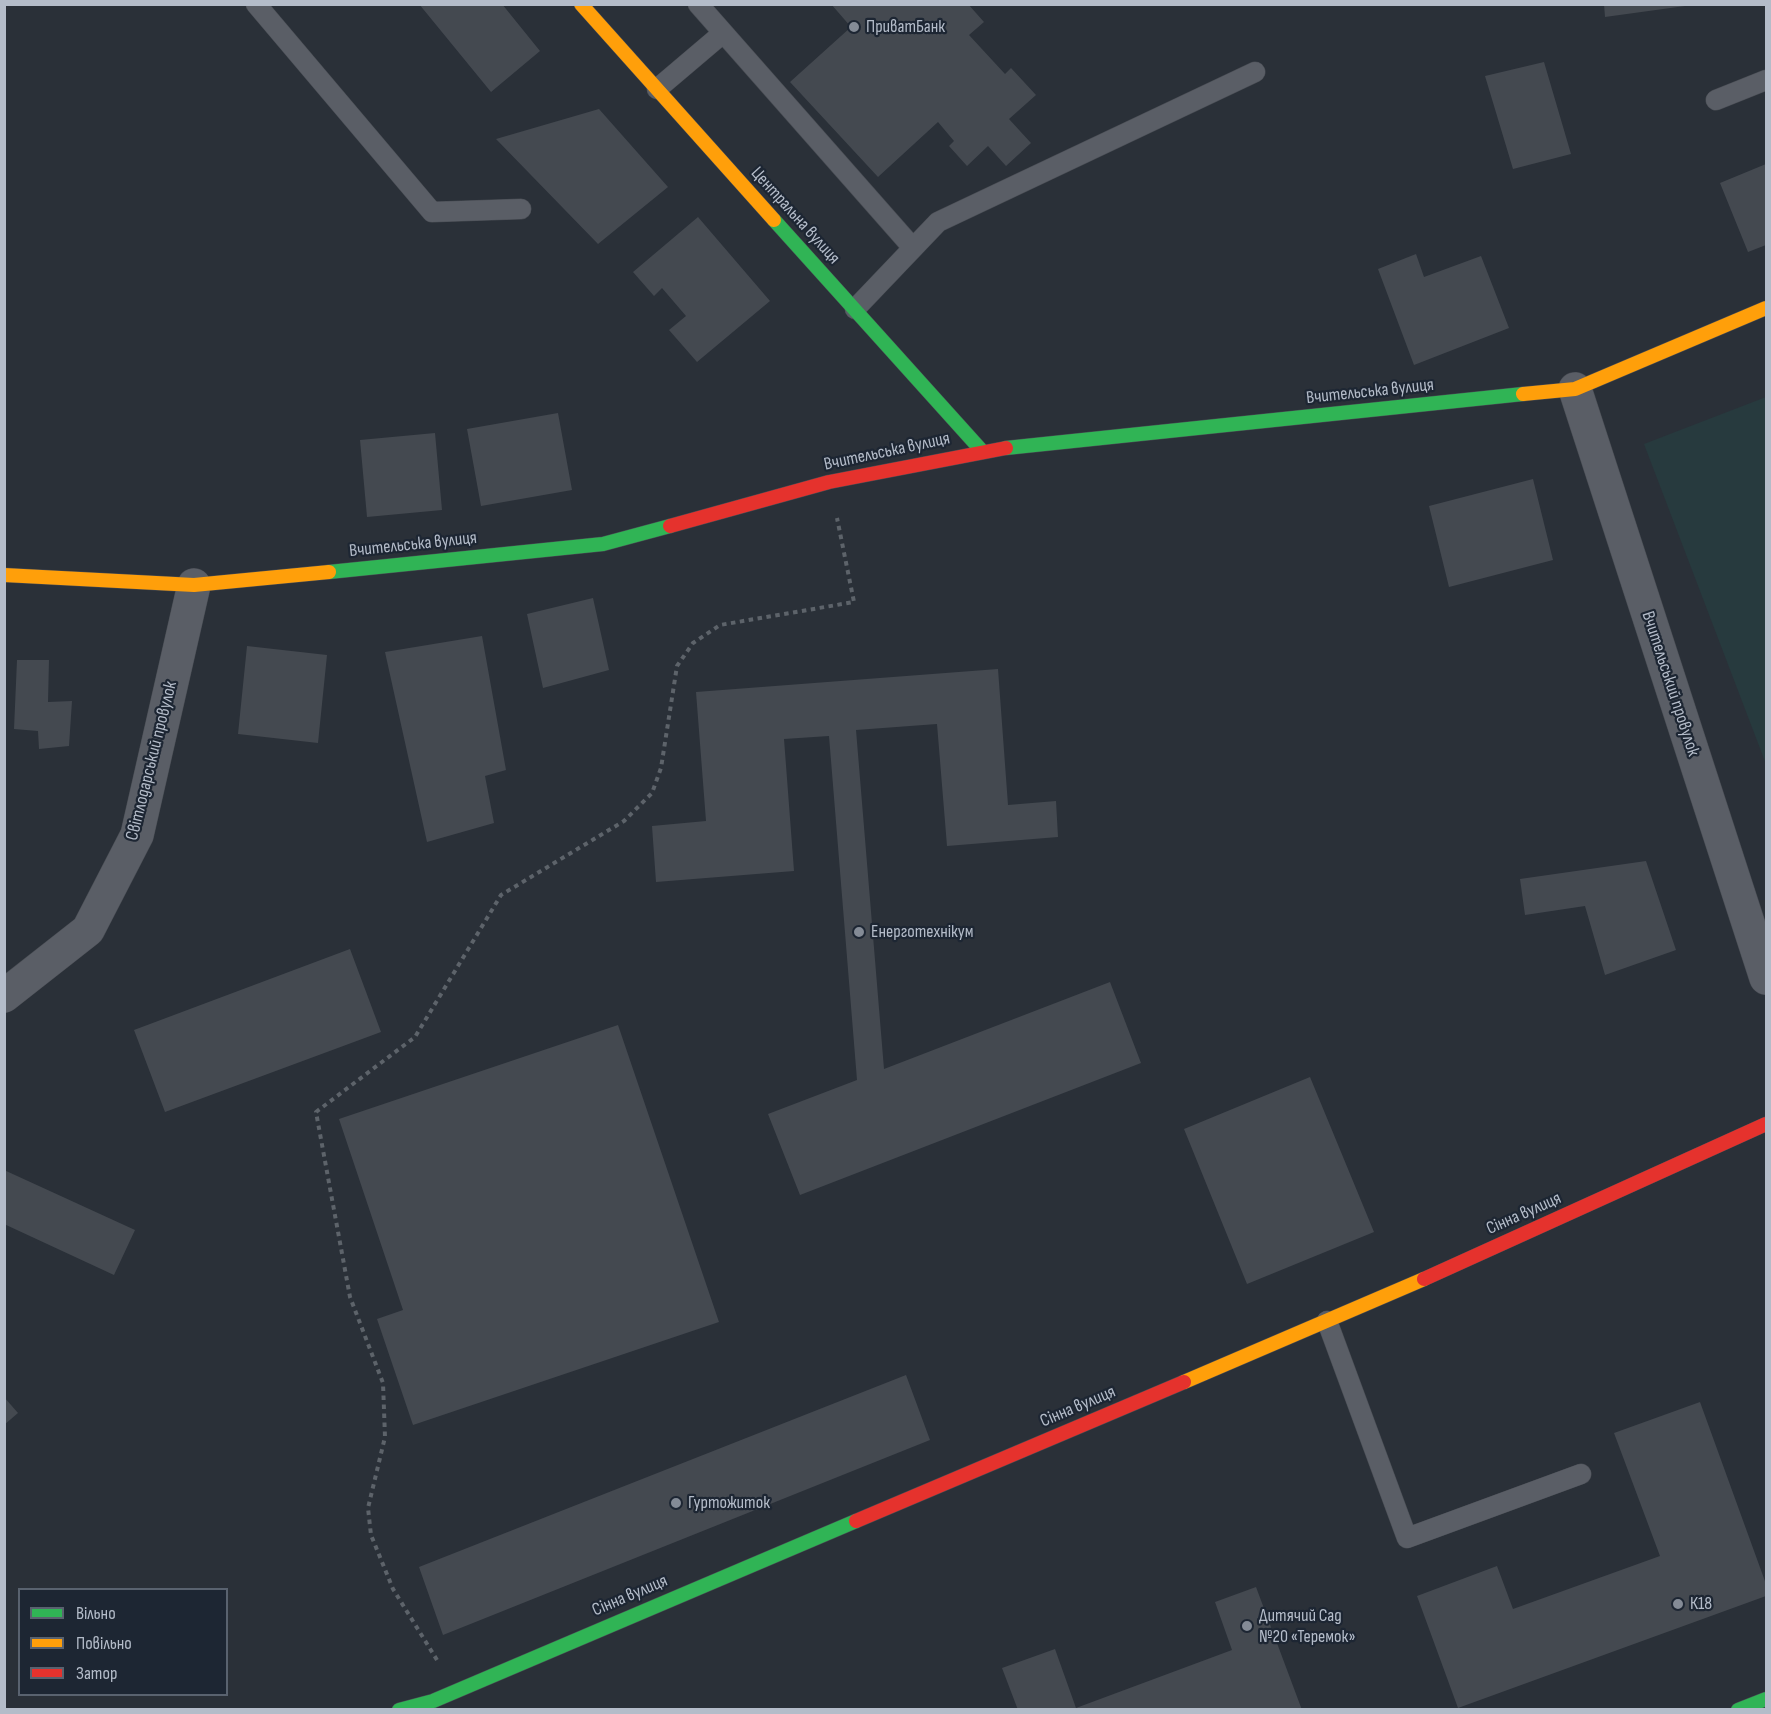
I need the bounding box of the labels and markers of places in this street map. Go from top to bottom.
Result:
place label: ПриватБанк [866,16,945,38]
marker: ПриватБанк [847,20,861,34]
place label: Енерготехнікум [871,921,974,943]
marker: Енерготехнікум [852,925,866,939]
place label: Гуртожиток [688,1492,770,1514]
marker: Гуртожиток [669,1496,683,1510]
place label: К18 [1690,1593,1712,1615]
marker: К18 [1671,1597,1685,1611]
place label: Дитячий Сад №20 «Теремок» [1259,1605,1356,1648]
marker: Дитячий Сад №20 «Теремок» [1240,1619,1254,1633]

